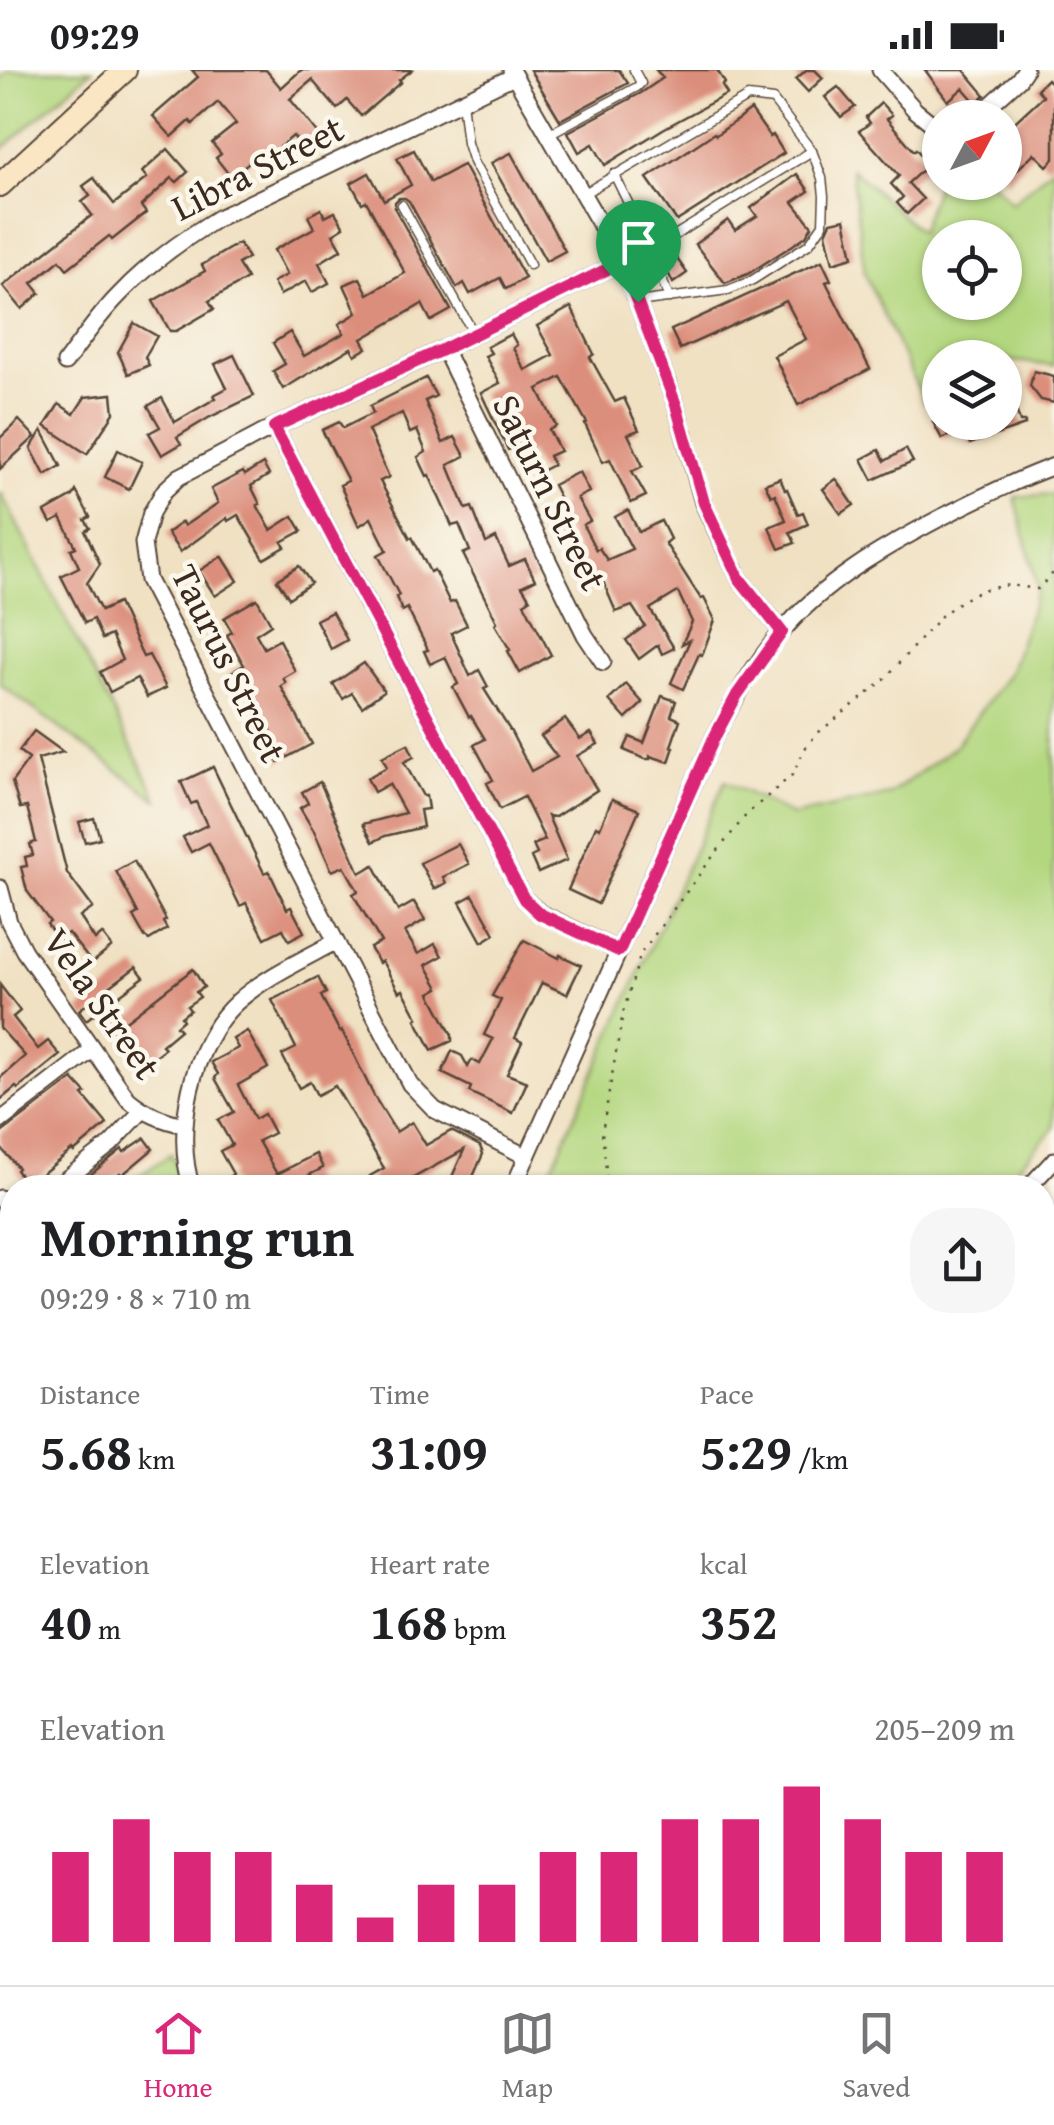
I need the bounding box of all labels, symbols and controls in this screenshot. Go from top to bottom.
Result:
text: 09:29 [50,7,140,63]
street label: Libra Street [161,100,353,234]
north arrow [922,100,1022,200]
map controls [922,100,1022,440]
pin [596,200,681,303]
icon: arrive [611,215,666,270]
button: locate [922,220,1022,320]
button: layers [922,340,1022,440]
street label: Saturn Street [479,384,623,600]
street label: Taurus Street [158,554,302,772]
street label: Vela Street [30,916,176,1090]
text: Morning run [40,1196,354,1276]
button: share [910,1208,1015,1313]
text: 09:29 · 8 × 710 m [40,1274,251,1321]
text: Distance [40,1373,140,1414]
text: Time [370,1373,430,1414]
text: Pace [700,1373,754,1414]
text: 5.68 [40,1414,132,1487]
text: 31:09 [370,1414,488,1487]
text: 5:29 [700,1414,792,1487]
text: km [132,1438,175,1479]
text: /km [792,1438,848,1479]
text: Elevation [40,1543,150,1584]
text: Heart rate [370,1543,490,1584]
text: kcal [700,1543,748,1584]
text: 40 [40,1584,92,1657]
text: 168 [370,1584,448,1657]
text: 352 [700,1584,778,1657]
text: m [92,1608,121,1649]
text: bpm [448,1608,506,1649]
text: Elevation [40,1705,165,1752]
text: 205–209 m [874,1705,1015,1752]
tab: Home [144,2006,213,2107]
tab: Map [500,2006,555,2107]
tab: Saved [842,2006,910,2107]

